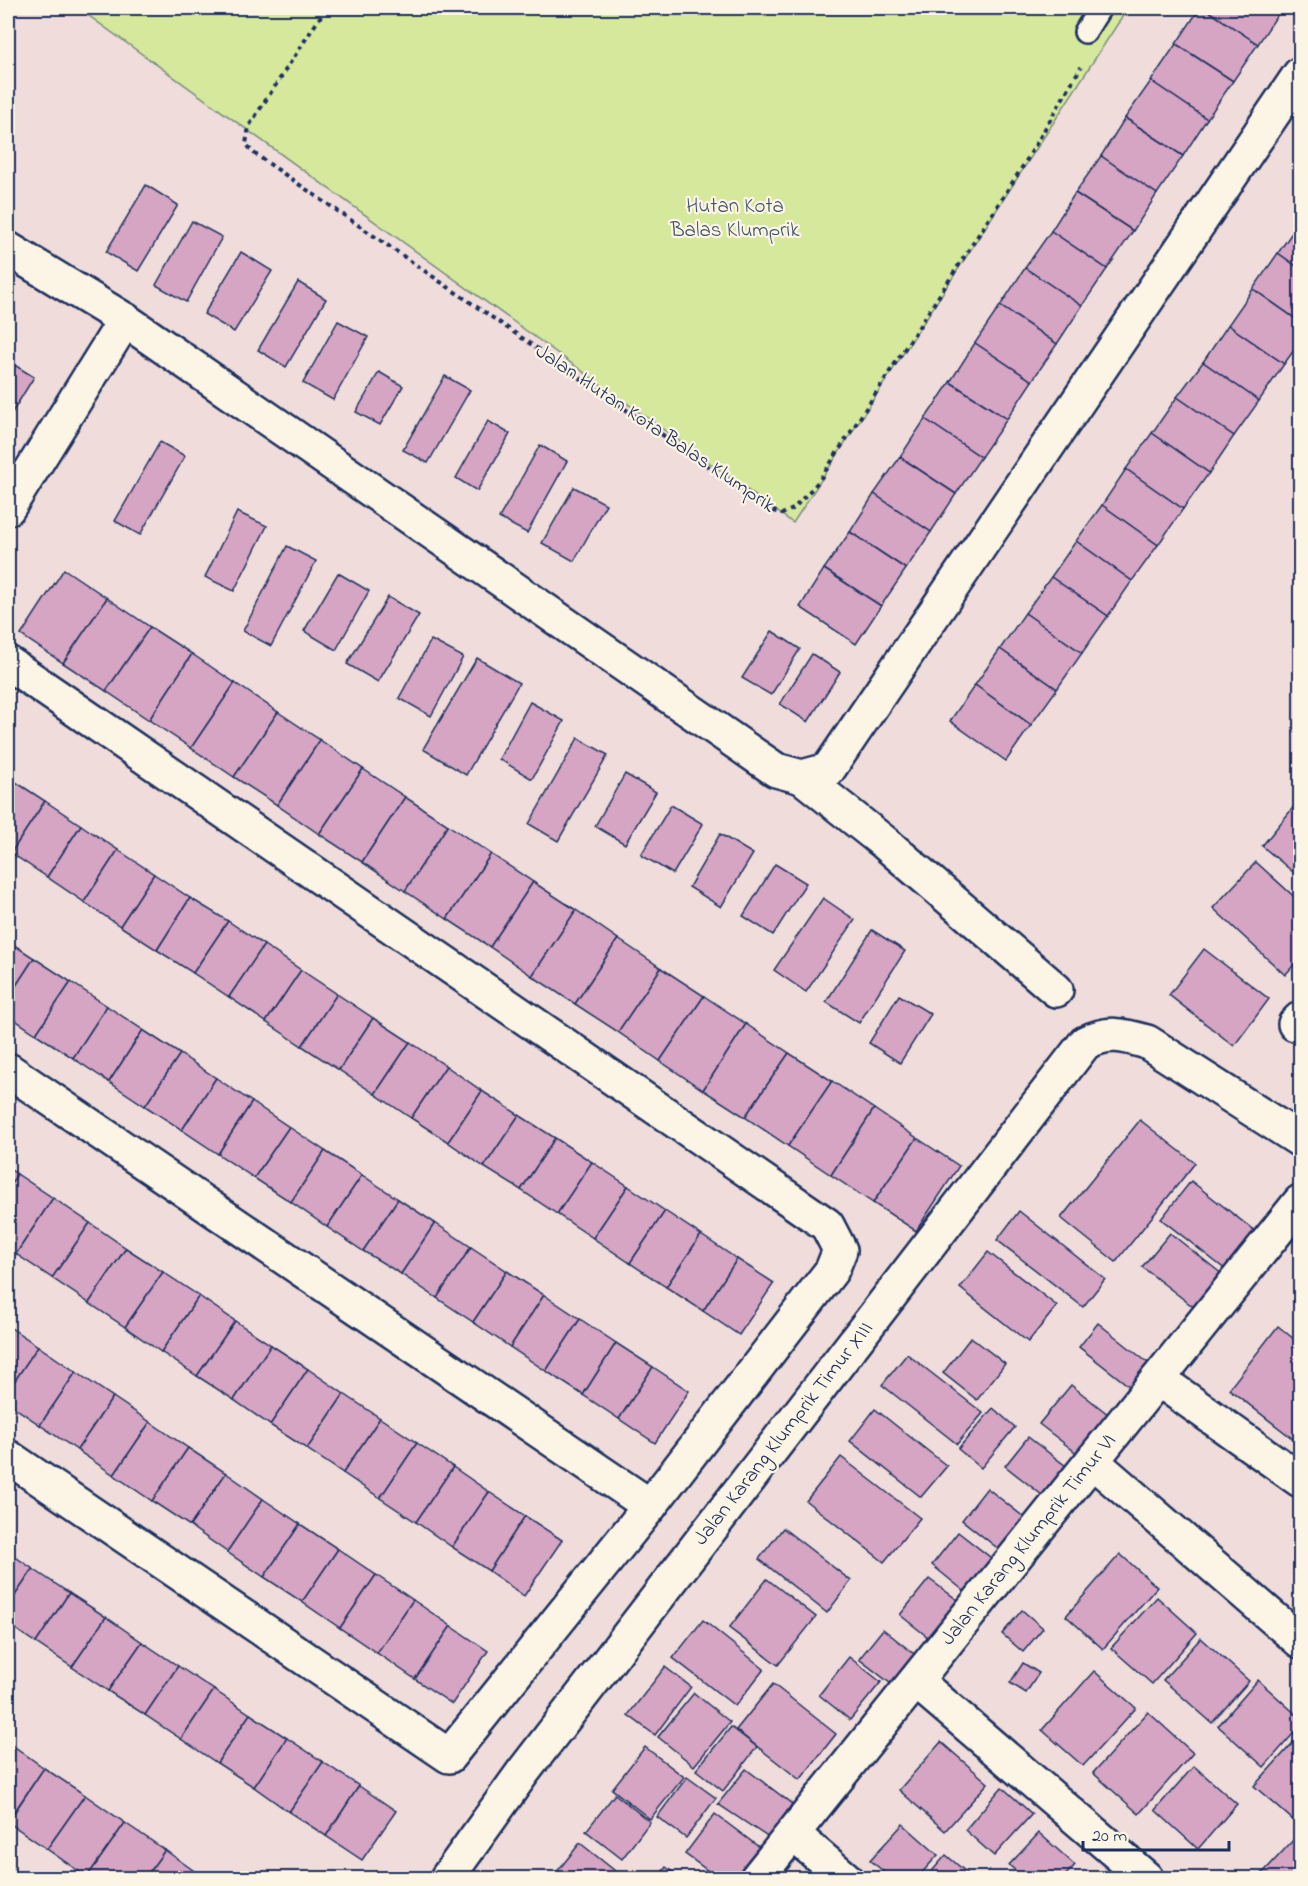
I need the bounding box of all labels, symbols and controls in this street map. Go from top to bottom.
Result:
park label: Hutan Kota Balas Klumprik [669,192,800,246]
street label: Jalan Hutan Kota Balas Klumprik [529,337,782,521]
street label: Jalan Karang Klumprik Timur XIII [687,1315,883,1554]
street label: Jalan Karang Klumprik Timur VI [934,1427,1126,1654]
scale bar [1083,1814,1228,1852]
text: 20 m [1092,1824,1127,1850]

